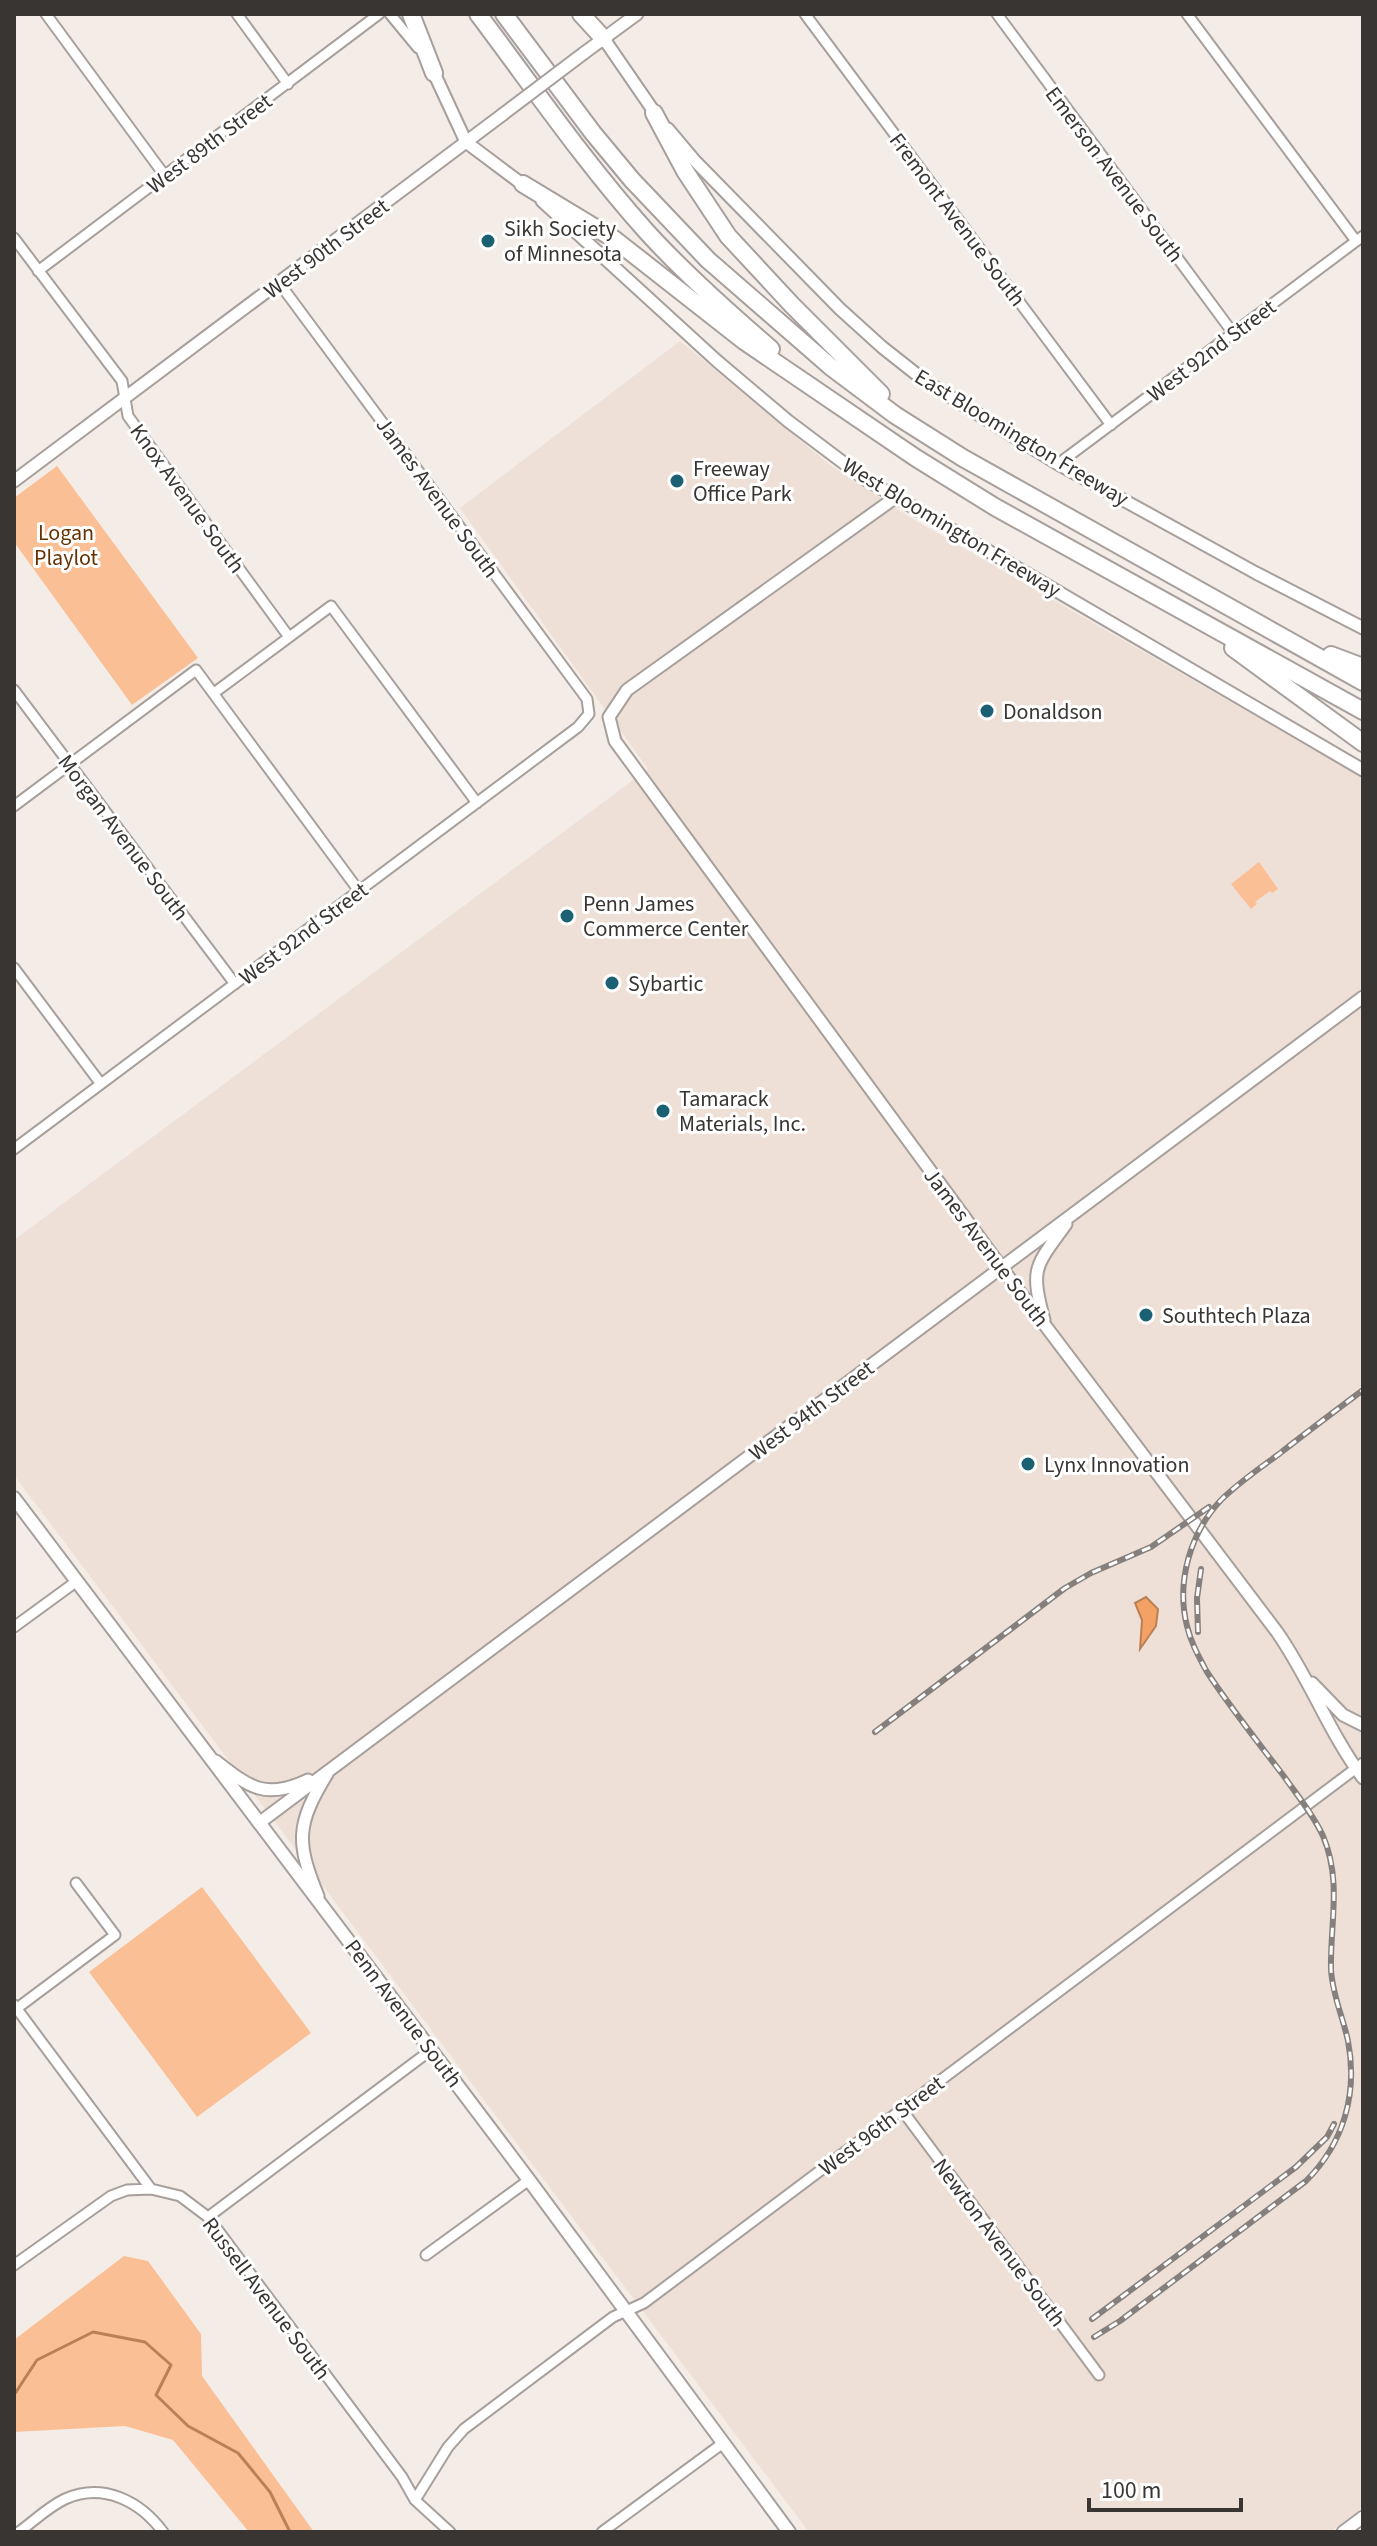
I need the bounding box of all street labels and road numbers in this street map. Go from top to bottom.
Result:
street label: Emerson Avenue South [1037,80,1191,269]
street label: West 89th Street [140,86,279,202]
street label: Fremont Avenue South [881,126,1033,313]
street label: West 90th Street [257,191,396,307]
street label: West 92nd Street [1140,291,1283,410]
street label: East Bloomington Freeway [908,361,1135,515]
street label: James Avenue South [368,411,506,585]
street label: Knox Avenue South [122,417,252,580]
street label: West Bloomington Freeway [836,450,1068,606]
street label: Morgan Avenue South [50,748,196,927]
street label: West 92nd Street [232,874,375,993]
street label: James Avenue South [916,1161,1057,1334]
street label: West 94th Street [742,1353,881,1469]
street label: Penn Avenue South [337,1933,470,2095]
street label: West 96th Street [812,2068,951,2184]
street label: Newton Avenue South [925,2152,1073,2334]
street label: Russell Avenue South [194,2210,338,2387]

